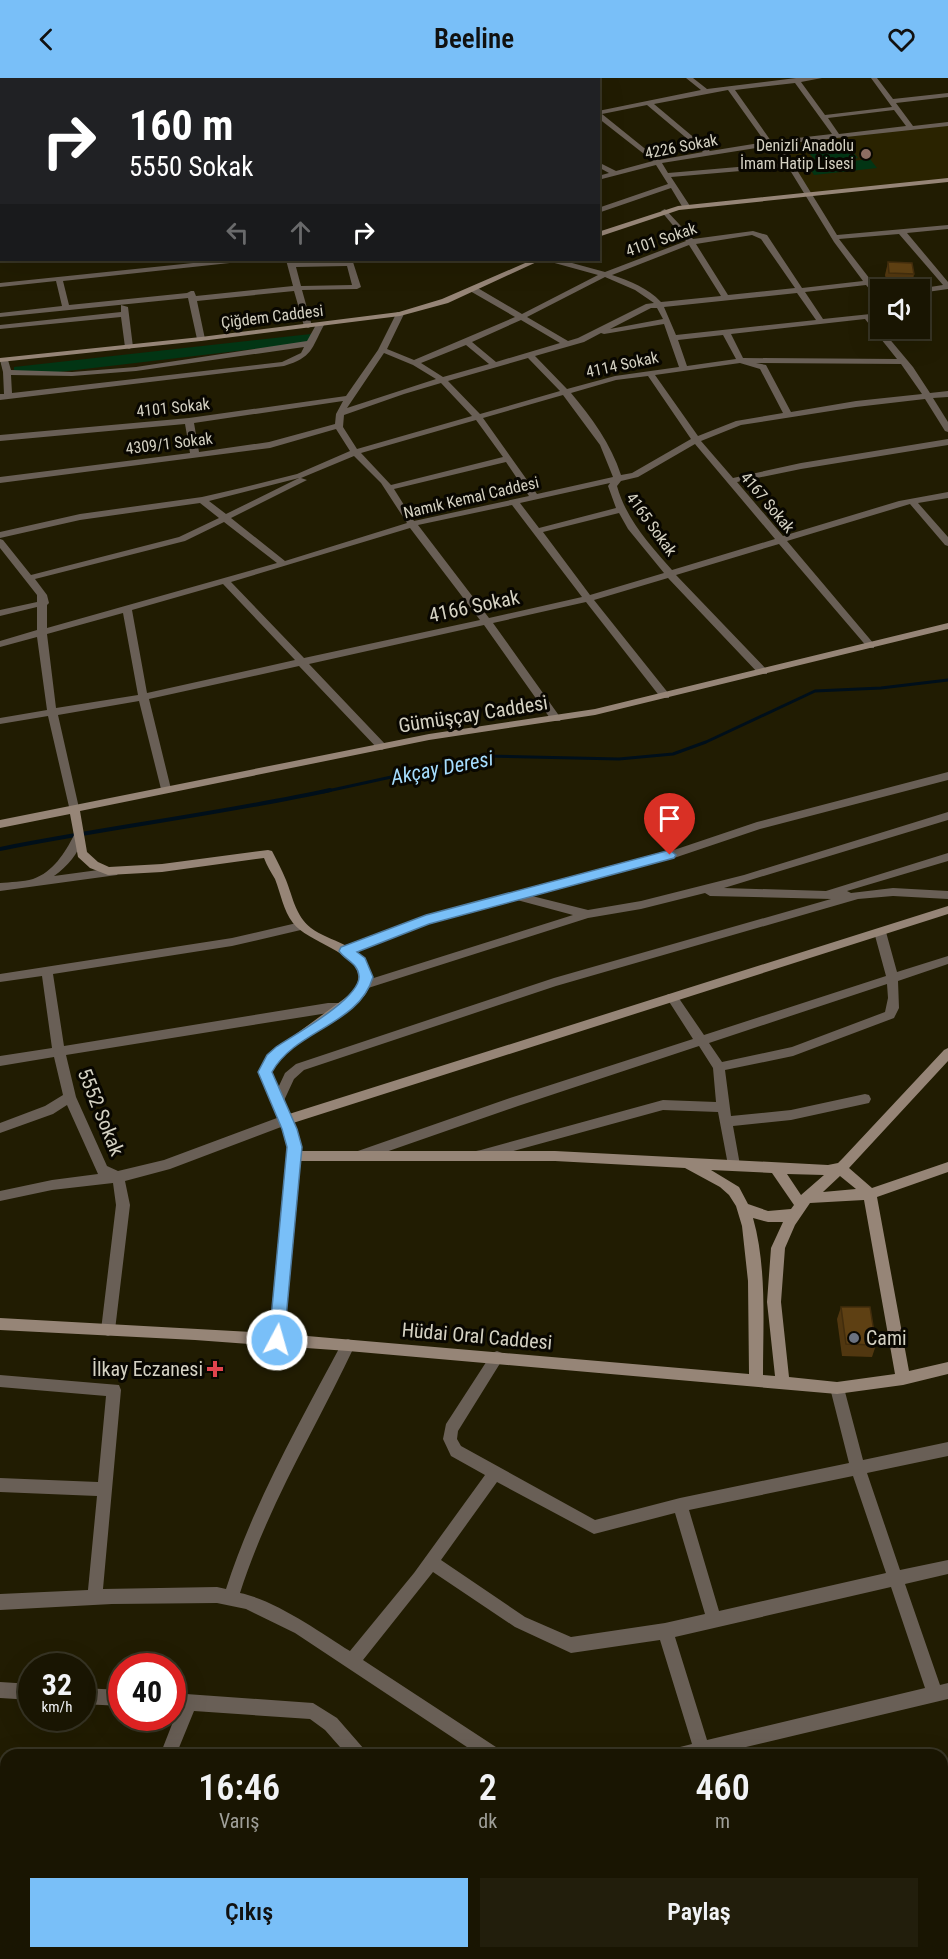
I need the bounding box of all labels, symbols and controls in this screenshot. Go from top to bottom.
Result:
icon: back [30,23,63,56]
text: Beeline [434,23,514,55]
icon: heart [885,23,918,56]
text: 160 m [129,101,234,150]
icon: right [30,102,108,180]
street label: 4226 Sokak [643,130,720,163]
place label: Denizli Anadolu İmam Hatip Lisesi [740,136,854,173]
marker: Denizli Anadolu İmam Hatip Lisesi [859,147,873,161]
text: 5550 Sokak [129,151,253,183]
icon: left [221,216,254,249]
icon: ahead [284,216,317,249]
icon: right [347,216,380,249]
street label: 4101 Sokak [623,218,700,260]
map controls [870,279,930,339]
button: sound [870,279,930,339]
street label: Çiğdem Caddesi [220,301,324,332]
street label: 4114 Sokak [584,347,661,381]
street label: 4101 Sokak [135,394,211,421]
street label: 4309/1 Sokak [124,429,214,458]
street label: 4167 Sokak [737,468,799,537]
street label: Namık Kemal Caddesi [402,473,541,522]
street label: 4165 Sokak [622,489,681,560]
street label: 4166 Sokak [426,585,522,627]
street label: Gümüşçay Caddesi [397,690,549,738]
water label: Akçay Deresi [388,746,496,790]
pin [644,793,695,855]
icon: arrive [653,802,686,835]
street label: 5552 Sokak [73,1065,129,1159]
position arrow [245,1308,309,1372]
street label: Hüdai Oral Caddesi [401,1317,553,1355]
place label: Cami [866,1326,907,1350]
marker: Cami [847,1331,861,1345]
place label: İlkay Eczanesi [92,1357,203,1381]
marker: İlkay Eczanesi [208,1362,222,1376]
speed limit sign: 40 [108,1653,186,1731]
text: 32 [42,1667,72,1702]
text: km/h [42,1698,72,1716]
text: 16:46 [198,1767,280,1809]
text: 2 [479,1767,497,1809]
text: 460 [695,1767,750,1809]
text: Varış [219,1809,259,1833]
text: dk [478,1809,497,1833]
text: m [715,1809,730,1833]
button: Çıkış [30,1878,468,1947]
button: Paylaş [480,1878,918,1947]

